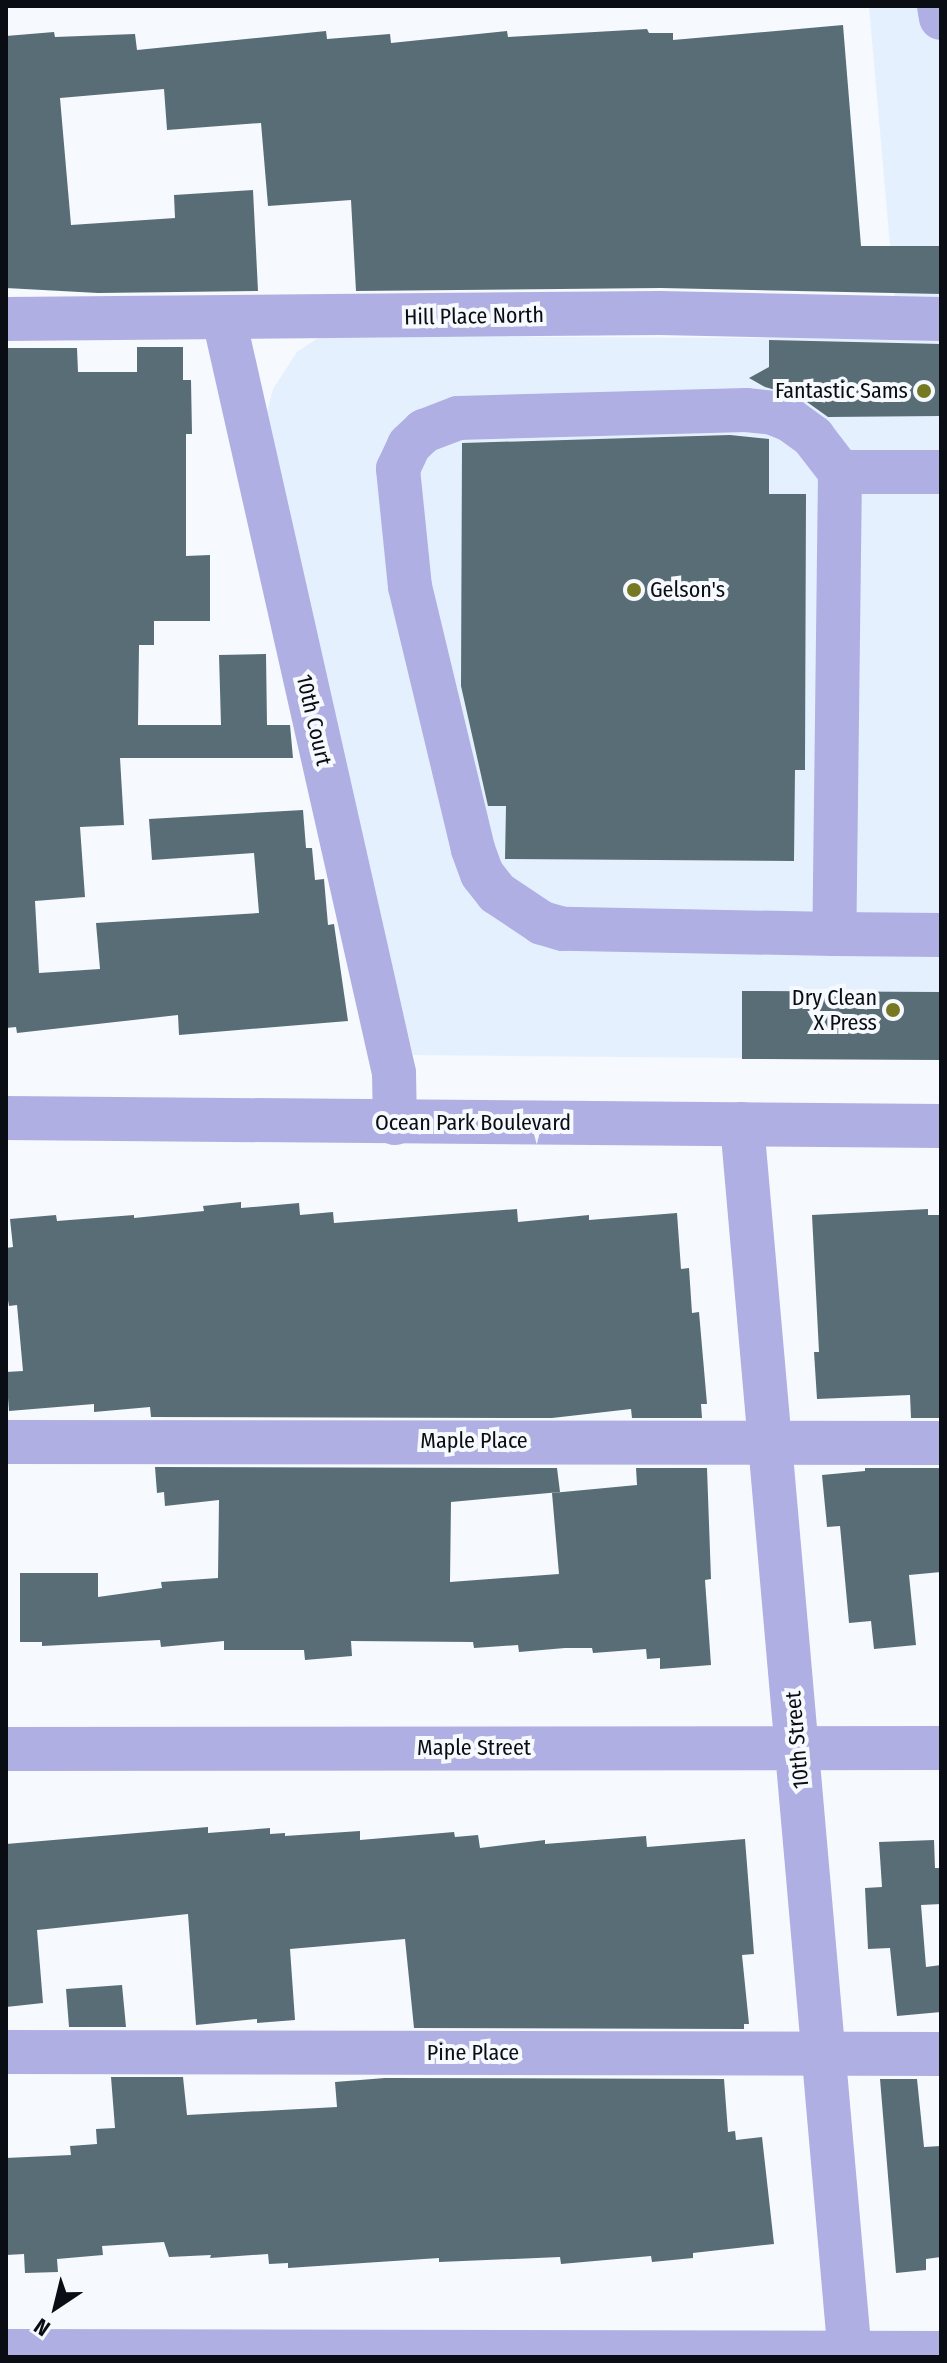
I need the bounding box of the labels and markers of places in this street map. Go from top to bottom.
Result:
place label: Fantastic Sams [775,378,908,404]
marker: Fantastic Sams [915,382,933,400]
place label: Gelson's [650,577,725,603]
marker: Gelson's [625,581,643,599]
place label: Dry Clean X Press [792,984,877,1036]
marker: Dry Clean X Press [884,1001,902,1019]

